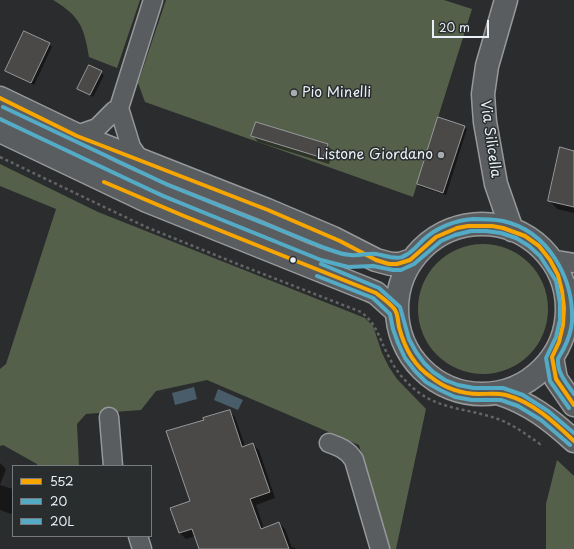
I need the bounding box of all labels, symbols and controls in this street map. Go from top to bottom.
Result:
scale bar [434,12,491,38]
text: 20 m [439,18,470,36]
place label: Pio Minelli [302,85,371,101]
marker: Pio Minelli [289,88,299,98]
street label: Via Silicella [476,99,504,179]
place label: Listone Giordano [317,147,433,163]
marker: Listone Giordano [436,150,446,160]
unlabelled marker [288,255,298,265]
legend [12,465,152,537]
text: 552 [50,472,74,490]
text: 20 [50,492,67,510]
text: 20L [50,512,74,530]

